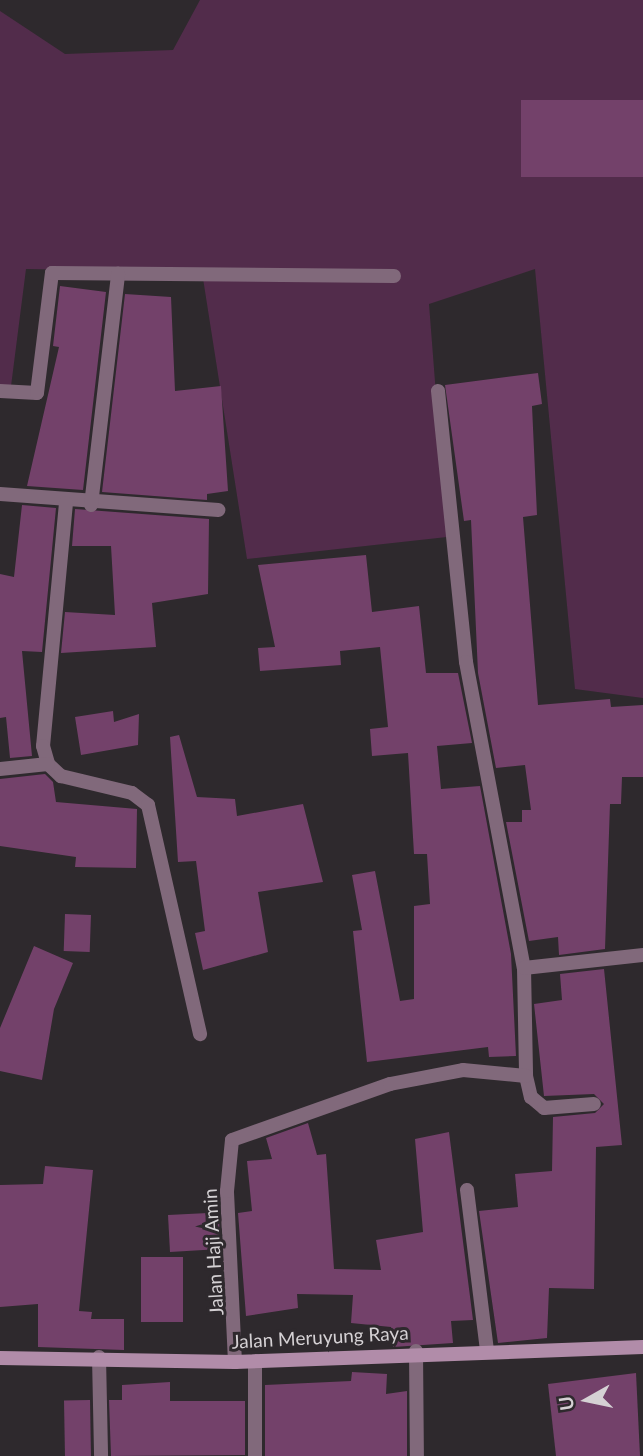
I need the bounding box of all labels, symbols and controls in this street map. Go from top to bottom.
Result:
street label: Jalan Haji Amin [198,1188,228,1316]
street label: Jalan Meruyung Raya [231,1321,409,1353]
north arrow [552,1365,622,1435]
text: U [553,1395,578,1412]

